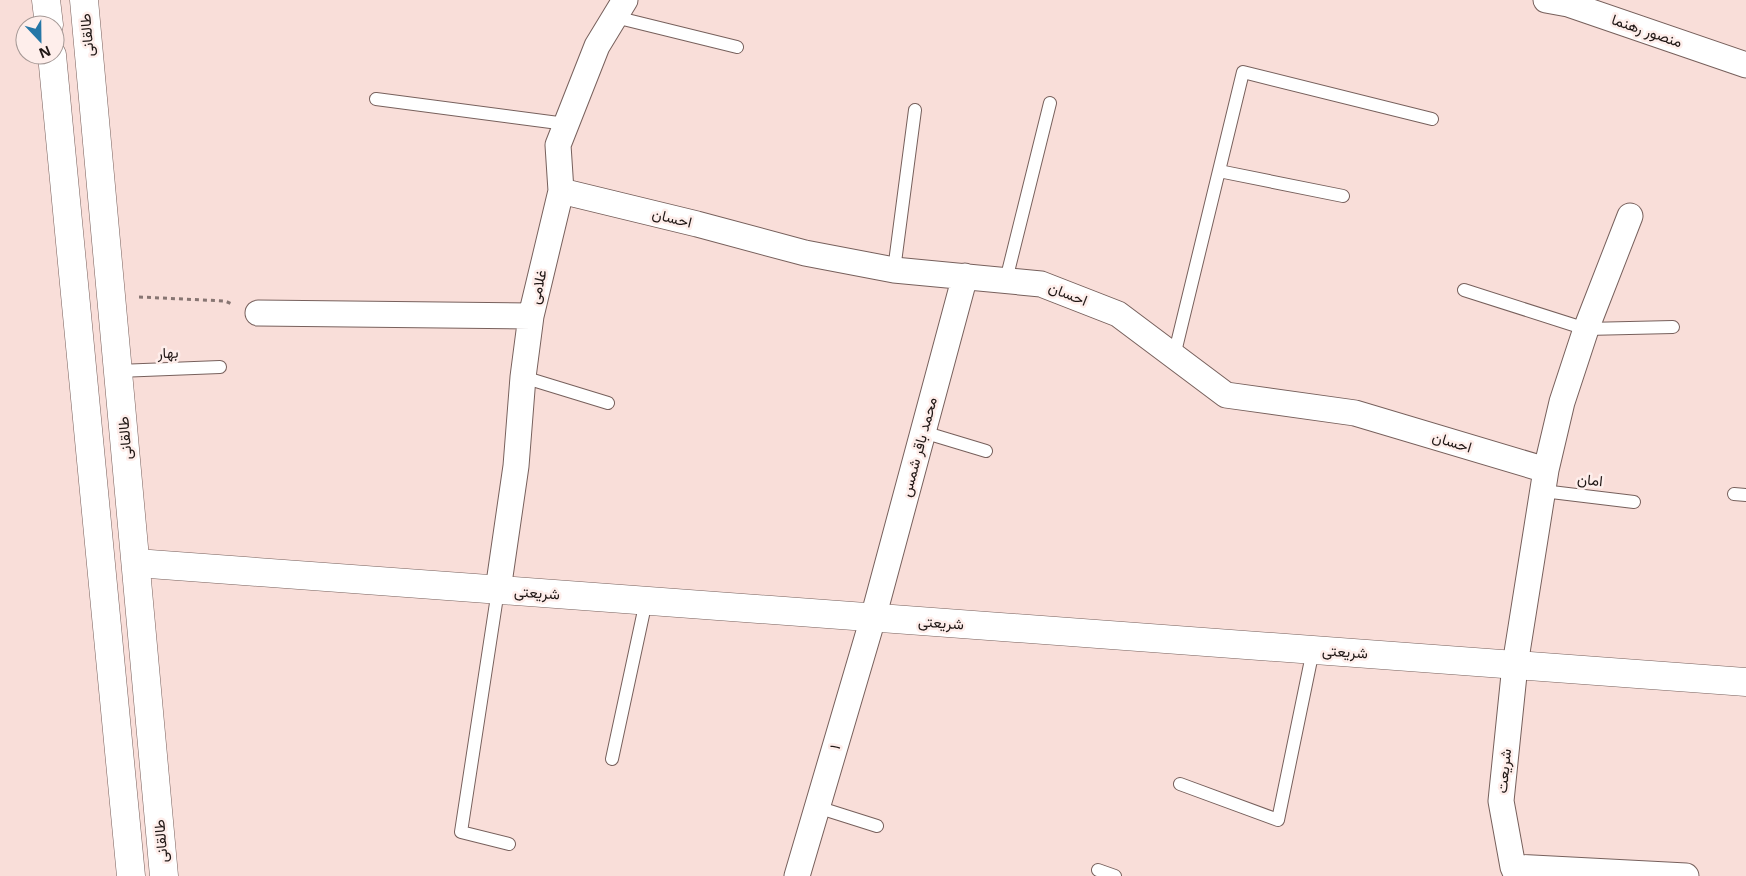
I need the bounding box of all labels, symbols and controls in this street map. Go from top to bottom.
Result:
street label: منصور رهنما [1609,9,1685,51]
street label: طالقانی [74,12,99,58]
north arrow [15,15,65,65]
text: N [36,42,54,63]
street label: احسان [650,202,694,232]
street label: غلامی [523,267,552,306]
street label: احسان [1046,276,1091,310]
street label: بهار [156,342,179,362]
street label: محمد باقر شمس [895,395,942,499]
street label: طالقانی [112,415,137,461]
street label: احسان [1430,426,1474,456]
street label: امان [1576,468,1604,490]
street label: شریعتی [513,580,561,605]
street label: شریعتی [917,610,965,635]
street label: شریعتی [1321,639,1369,664]
street label: ۱ [824,742,844,752]
street label: شریعت [1491,747,1515,794]
street label: طالقانی [148,818,173,864]

